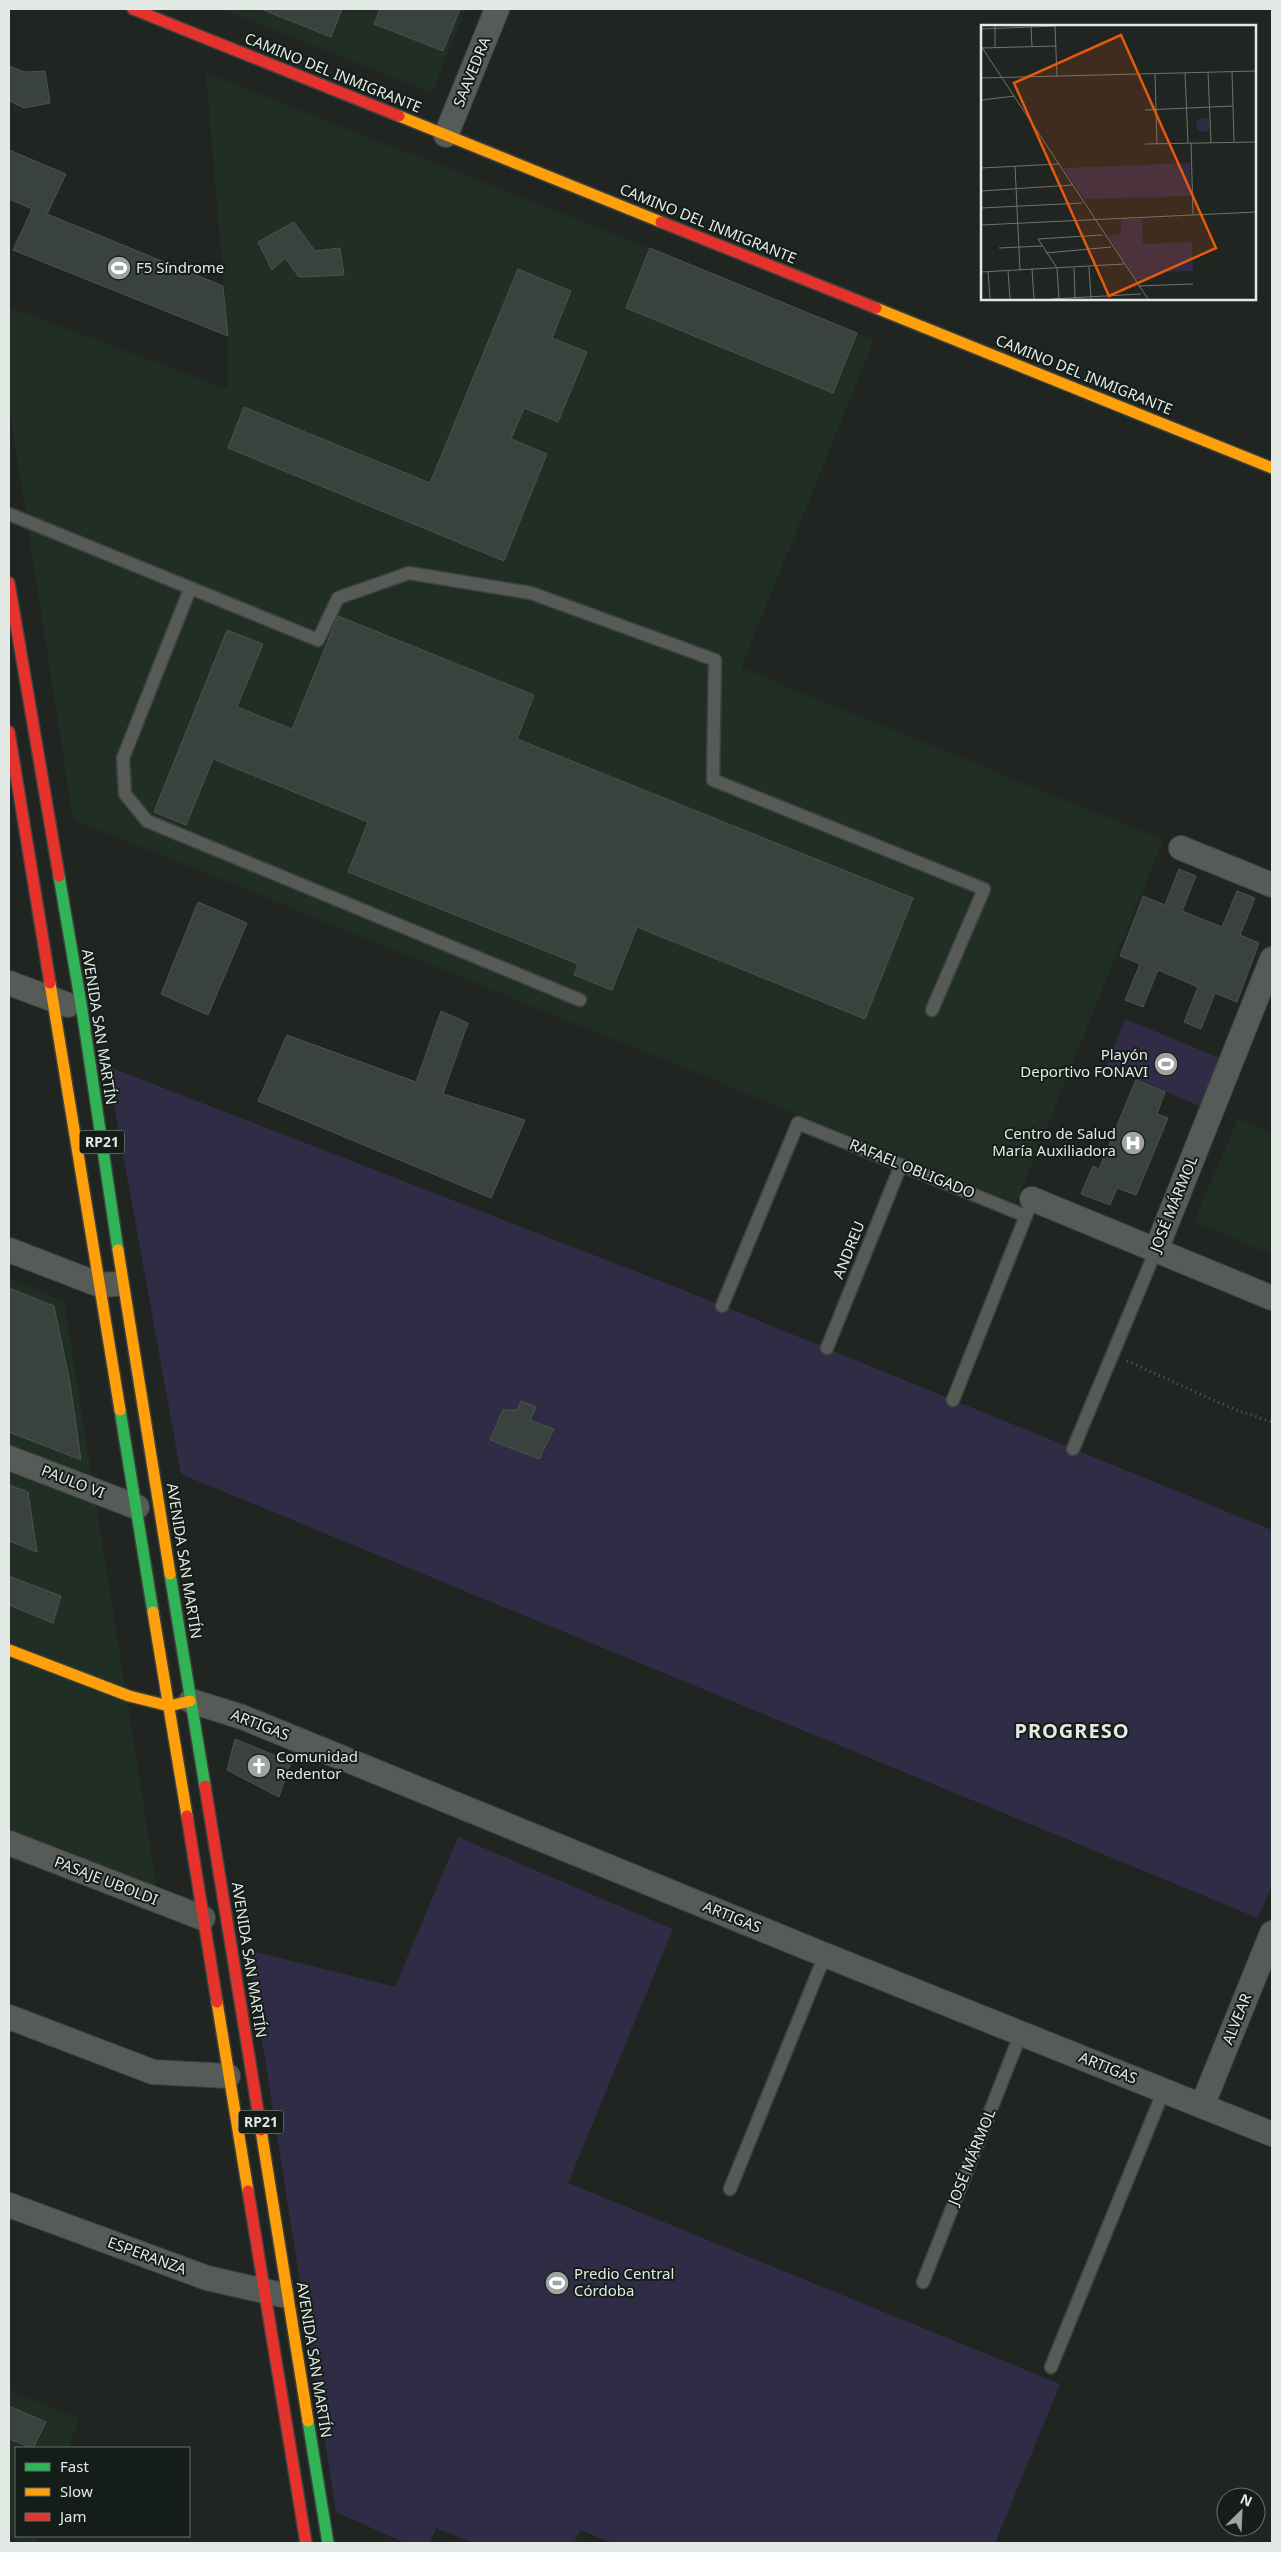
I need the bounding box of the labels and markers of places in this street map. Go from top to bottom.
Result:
sports icon: F5 Síndrome [106,255,132,281]
place label: F5 Síndrome [136,257,224,277]
place label: Playón Deportivo FONAVI [1020,1044,1148,1081]
sports icon: Playón Deportivo FONAVI [1153,1051,1179,1077]
place label: Centro de Salud María Auxiliadora [992,1123,1116,1160]
hospital icon: Centro de Salud María Auxiliadora [1120,1130,1146,1156]
place label: Comunidad Redentor [276,1746,358,1783]
church icon: Comunidad Redentor [246,1753,272,1779]
place label: Predio Central Córdoba [574,2263,674,2300]
sports icon: Predio Central Córdoba [544,2270,570,2296]

